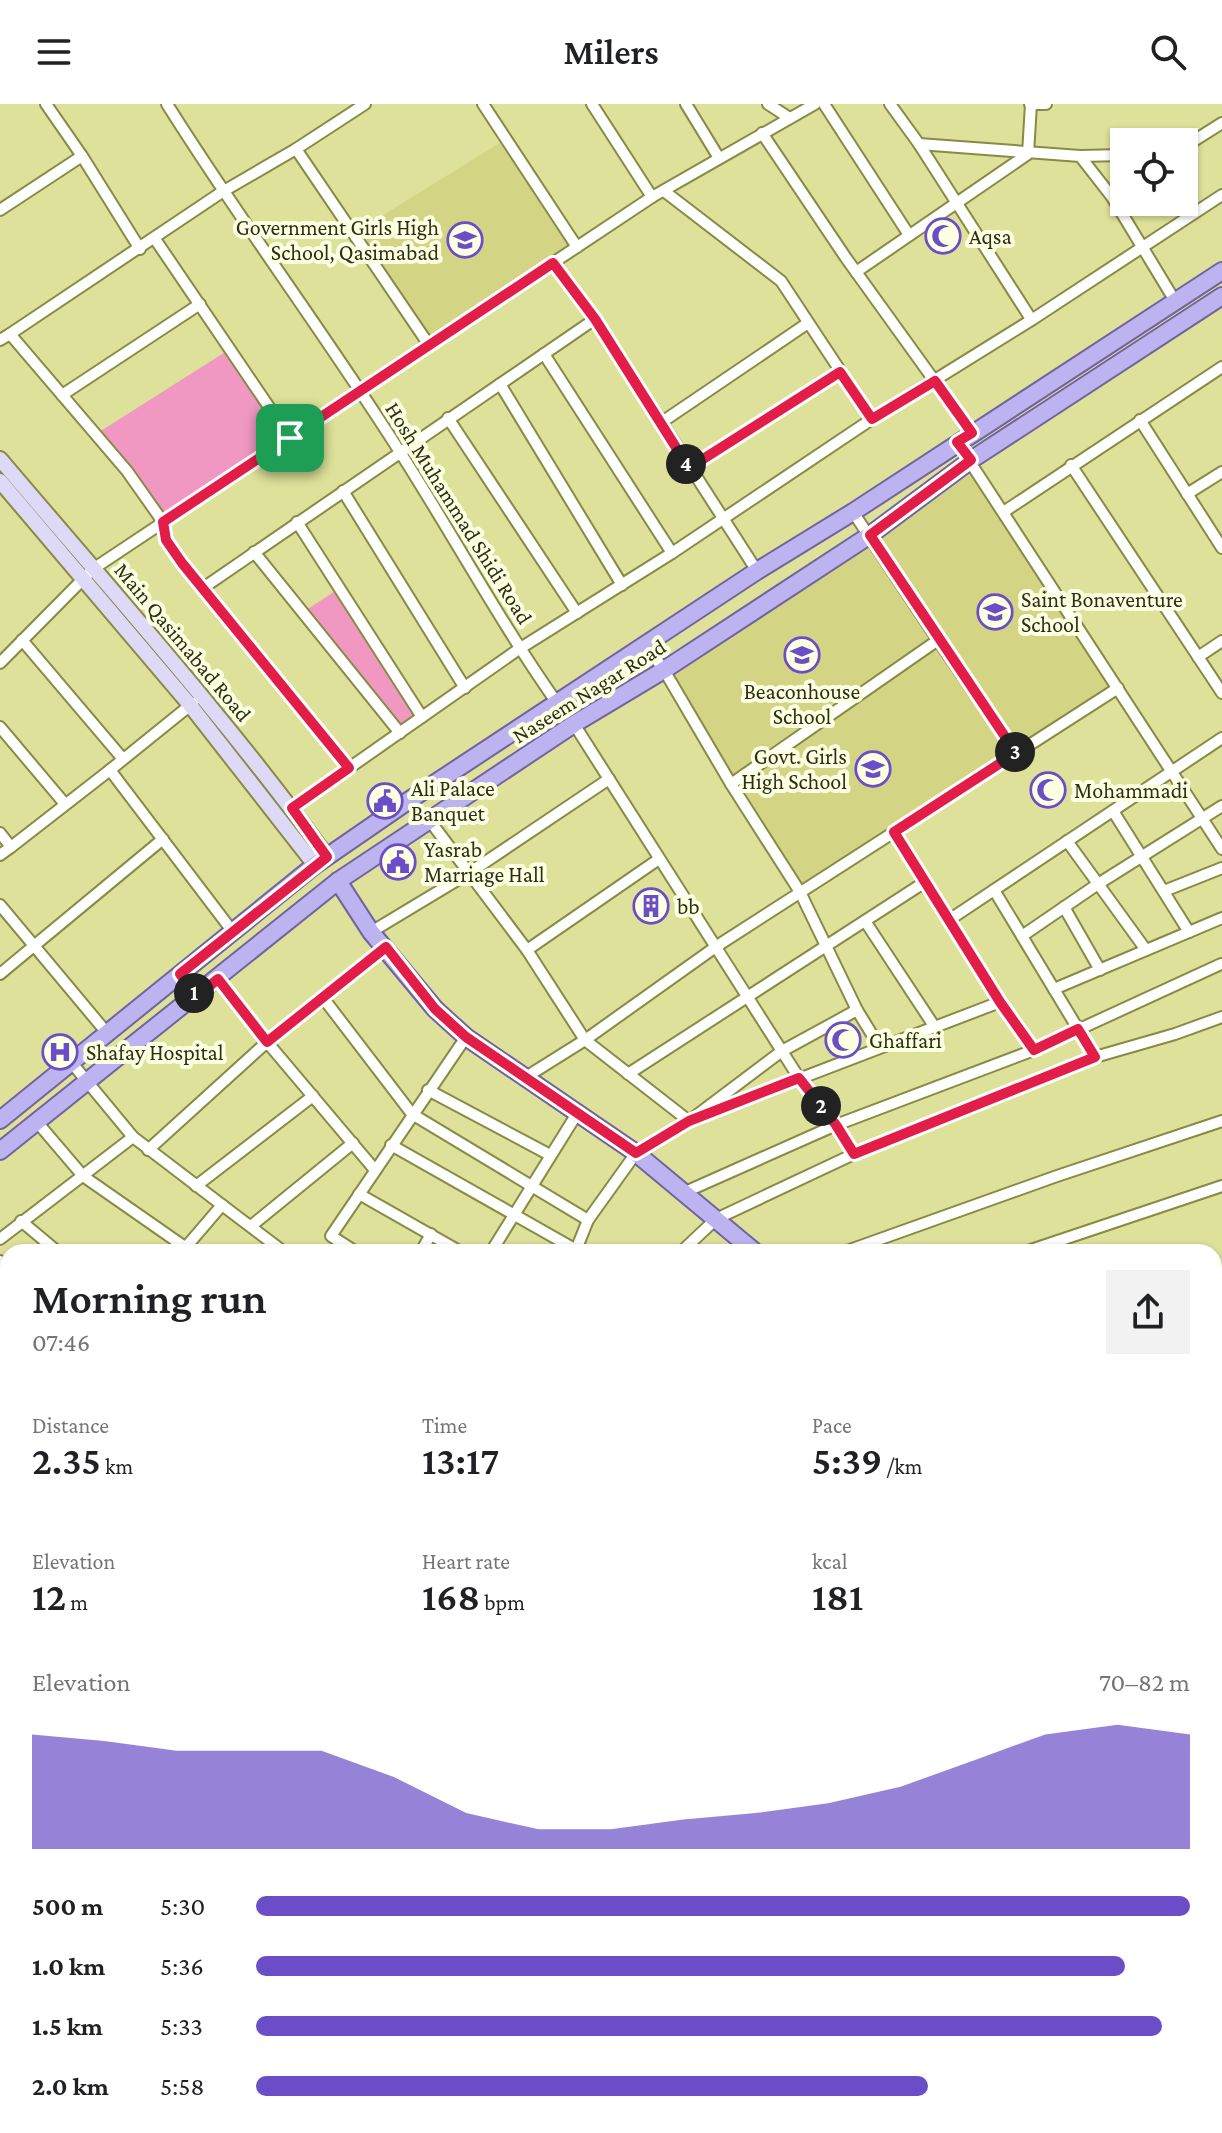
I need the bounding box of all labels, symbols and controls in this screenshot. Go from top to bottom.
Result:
icon: menu [32,30,76,74]
icon: search [1146,30,1190,74]
text: Milers [563,32,659,72]
map controls [1110,128,1198,216]
button: locate [1110,128,1198,216]
place label: Government Girls High School, Qasimabad [236,215,439,265]
mosque icon: Aqsa [924,217,962,255]
school or university icon: Government Girls High School, Qasimabad [446,221,484,259]
place label: Aqsa [969,224,1012,249]
street label: Hosh Muhammad Shidi Road [380,397,538,629]
pin [256,404,324,472]
icon: arrive [268,416,312,460]
pin: 4 [666,444,706,484]
text: 4 [680,451,692,476]
street label: Main Qasimabad Road [109,558,257,727]
place label: Saint Bonaventure School [1021,587,1183,637]
school or university icon: Saint Bonaventure School [976,593,1014,631]
street label: Naseem Nagar Road [508,634,671,748]
school or university icon: Beaconhouse School [783,636,821,674]
place label: Beaconhouse School [744,679,860,729]
pin: 3 [995,732,1035,772]
text: 3 [1010,739,1020,764]
place label: Govt. Girls High School [741,744,847,794]
school or university icon: Govt. Girls High School [854,750,892,788]
mosque icon: Mohammadi [1029,771,1067,809]
place label: Ali Palace Banquet [411,776,495,826]
place label: Mohammadi [1074,778,1188,803]
public building icon: Ali Palace Banquet [366,782,404,820]
place label: Yasrab Marriage Hall [424,837,545,887]
public building icon: Yasrab Marriage Hall [379,843,417,881]
building icon: bb [632,887,670,925]
place label: bb [677,894,700,919]
pin: 1 [174,973,214,1013]
text: 1 [190,980,198,1005]
mosque icon: Ghaffari [824,1021,862,1059]
place label: Ghaffari [869,1028,942,1053]
hospital icon: Shafay Hospital [41,1033,79,1071]
place label: Shafay Hospital [86,1040,224,1065]
pin: 2 [801,1086,841,1126]
text: 2 [815,1093,827,1118]
button: share [1106,1270,1190,1354]
text: Morning run [32,1274,267,1322]
text: 07:46 [32,1328,90,1357]
text: Distance [32,1413,109,1438]
text: Time [422,1413,467,1438]
text: Pace [812,1413,852,1438]
text: 2.35 [32,1438,101,1483]
text: 13:17 [422,1438,499,1483]
text: 5:39 [812,1438,882,1483]
text: km [101,1454,133,1479]
text: /km [882,1454,922,1479]
text: Elevation [32,1549,115,1574]
text: Heart rate [422,1549,510,1574]
text: kcal [812,1549,847,1574]
text: 12 [32,1574,66,1619]
text: 168 [422,1574,480,1619]
text: 181 [812,1574,863,1619]
text: m [66,1590,88,1615]
text: bpm [480,1590,525,1615]
text: Elevation [32,1668,130,1697]
text: 70–82 m [1099,1668,1190,1697]
text: 500 m [32,1892,103,1921]
text: 5:30 [160,1892,205,1921]
text: 1.0 km [32,1952,105,1981]
text: 5:36 [160,1952,204,1981]
text: 1.5 km [32,2012,103,2041]
text: 5:33 [160,2012,203,2041]
text: 2.0 km [32,2072,109,2101]
text: 5:58 [160,2072,204,2101]

